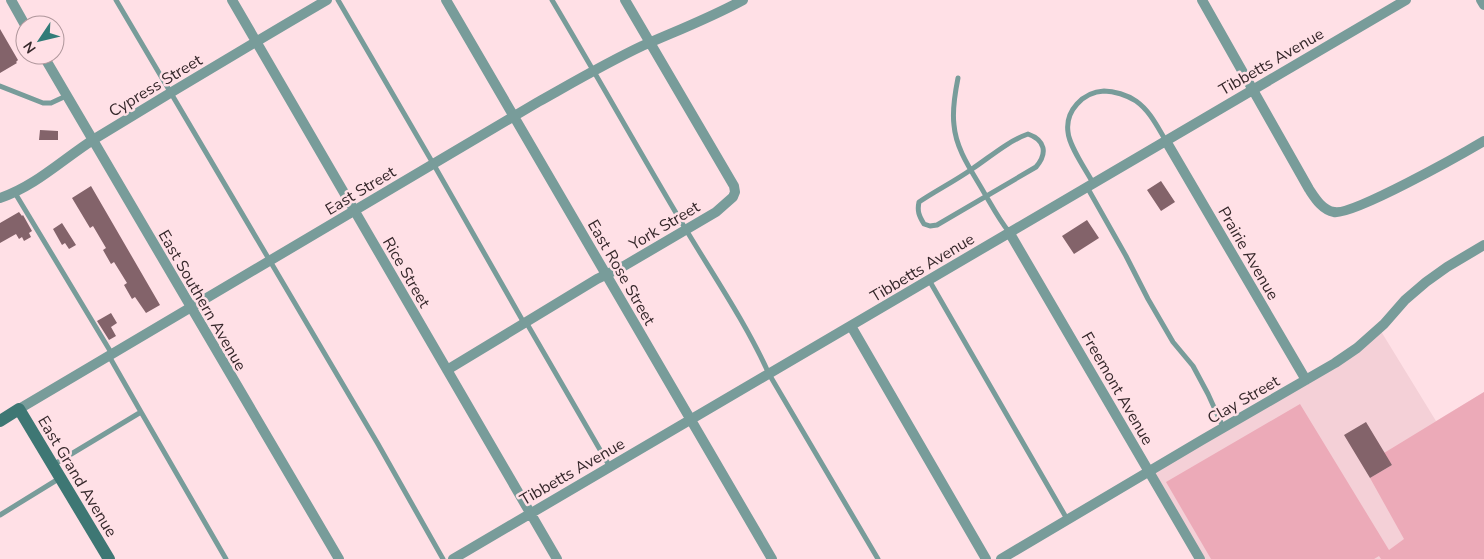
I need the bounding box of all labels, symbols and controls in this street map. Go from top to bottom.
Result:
north arrow [15,15,65,65]
street label: Tibbetts Avenue [1215,23,1328,101]
text: N [19,37,41,57]
street label: Cypress Street [105,49,207,122]
street label: East Street [321,161,400,221]
street label: York Street [624,196,704,256]
street label: Prairie Avenue [1213,203,1284,304]
street label: East Rose Street [582,216,660,330]
street label: East Southern Avenue [153,226,251,375]
street label: Tibbetts Avenue [866,228,979,308]
street label: Rice Street [377,233,435,312]
street label: Freemont Avenue [1076,328,1158,449]
street label: Clay Street [1203,370,1284,429]
street label: East Grand Avenue [32,412,122,541]
street label: Tibbetts Avenue [516,433,629,511]

